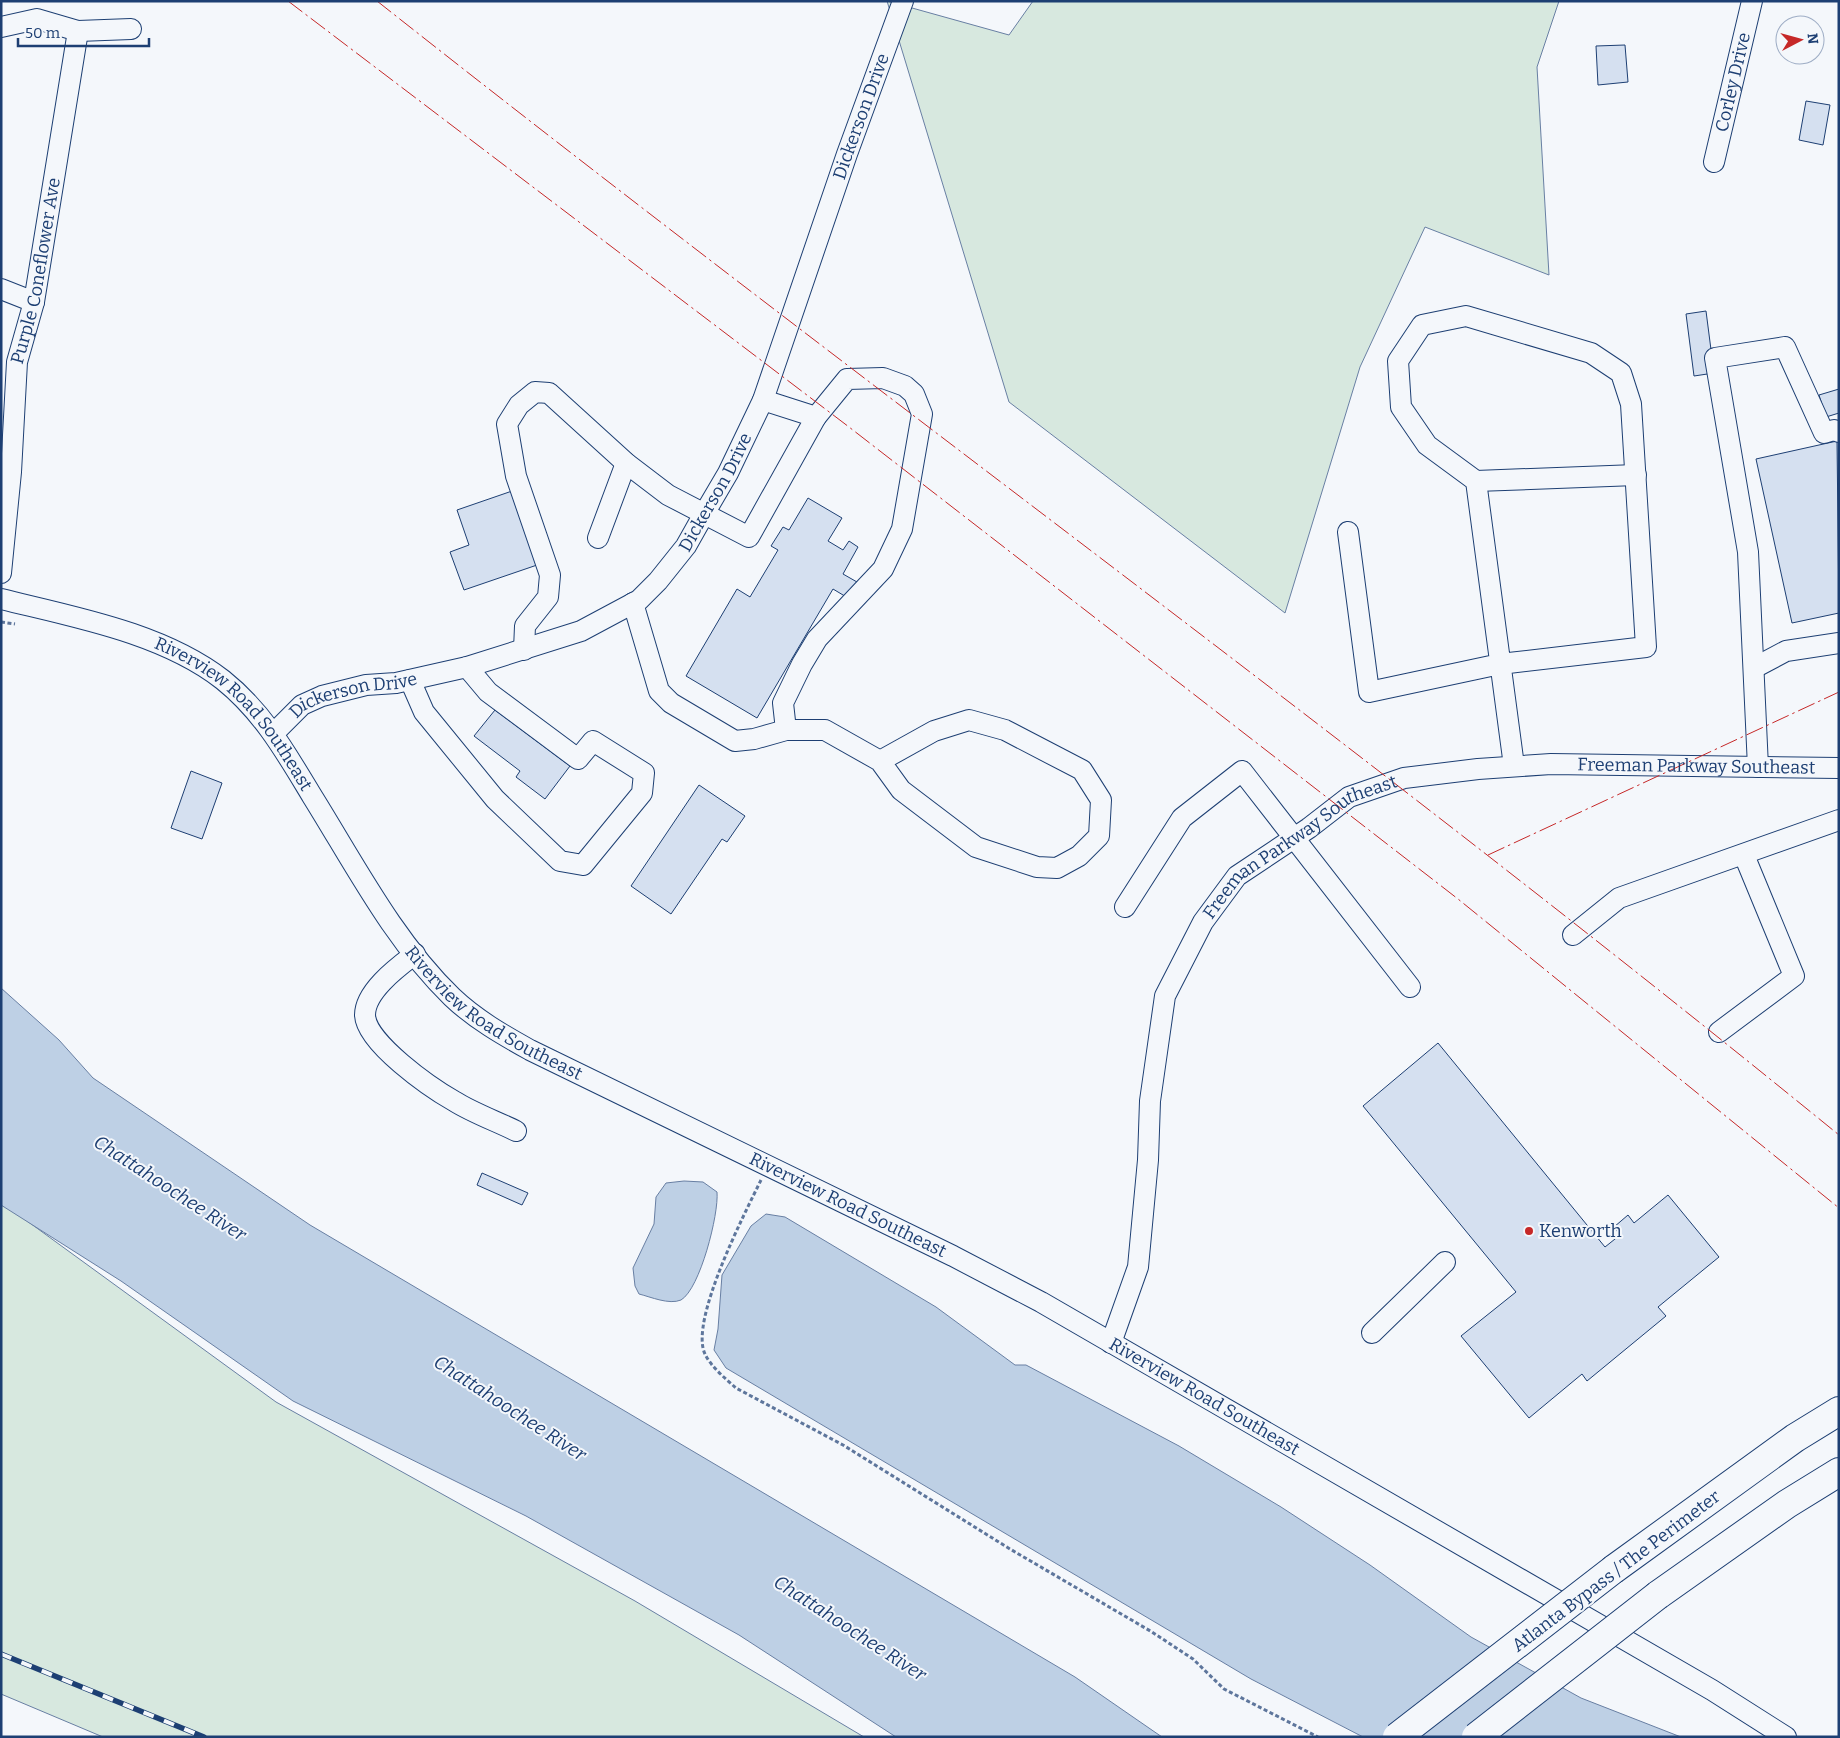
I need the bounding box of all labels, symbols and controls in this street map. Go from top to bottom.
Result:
scale bar [18,15,149,47]
north arrow [1775,15,1825,65]
text: 50 m [25,24,61,42]
street label: Corley Drive [1710,30,1755,134]
text: N [1803,32,1821,45]
street label: Dickerson Drive [828,50,894,182]
street label: Purple Coneflower Ave [6,176,65,366]
street label: Dickerson Drive [674,429,757,556]
street label: Riverview Road Southeast [151,632,318,795]
street label: Dickerson Drive [284,668,419,723]
street label: Freeman Parkway Southeast [1577,753,1816,779]
street label: Freeman Parkway Southeast [1198,770,1400,923]
street label: Riverview Road Southeast [400,941,586,1085]
water label: Chattahoochee River [90,1130,251,1247]
street label: Riverview Road Southeast [746,1148,950,1262]
place label: Kenworth [1539,1220,1622,1242]
marker: Kenworth [1523,1225,1535,1237]
street label: Riverview Road Southeast [1105,1333,1304,1460]
water label: Chattahoochee River [430,1350,591,1467]
street label: Atlanta Bypass / The Perimeter [1508,1485,1725,1657]
water label: Chattahoochee River [770,1570,931,1687]

